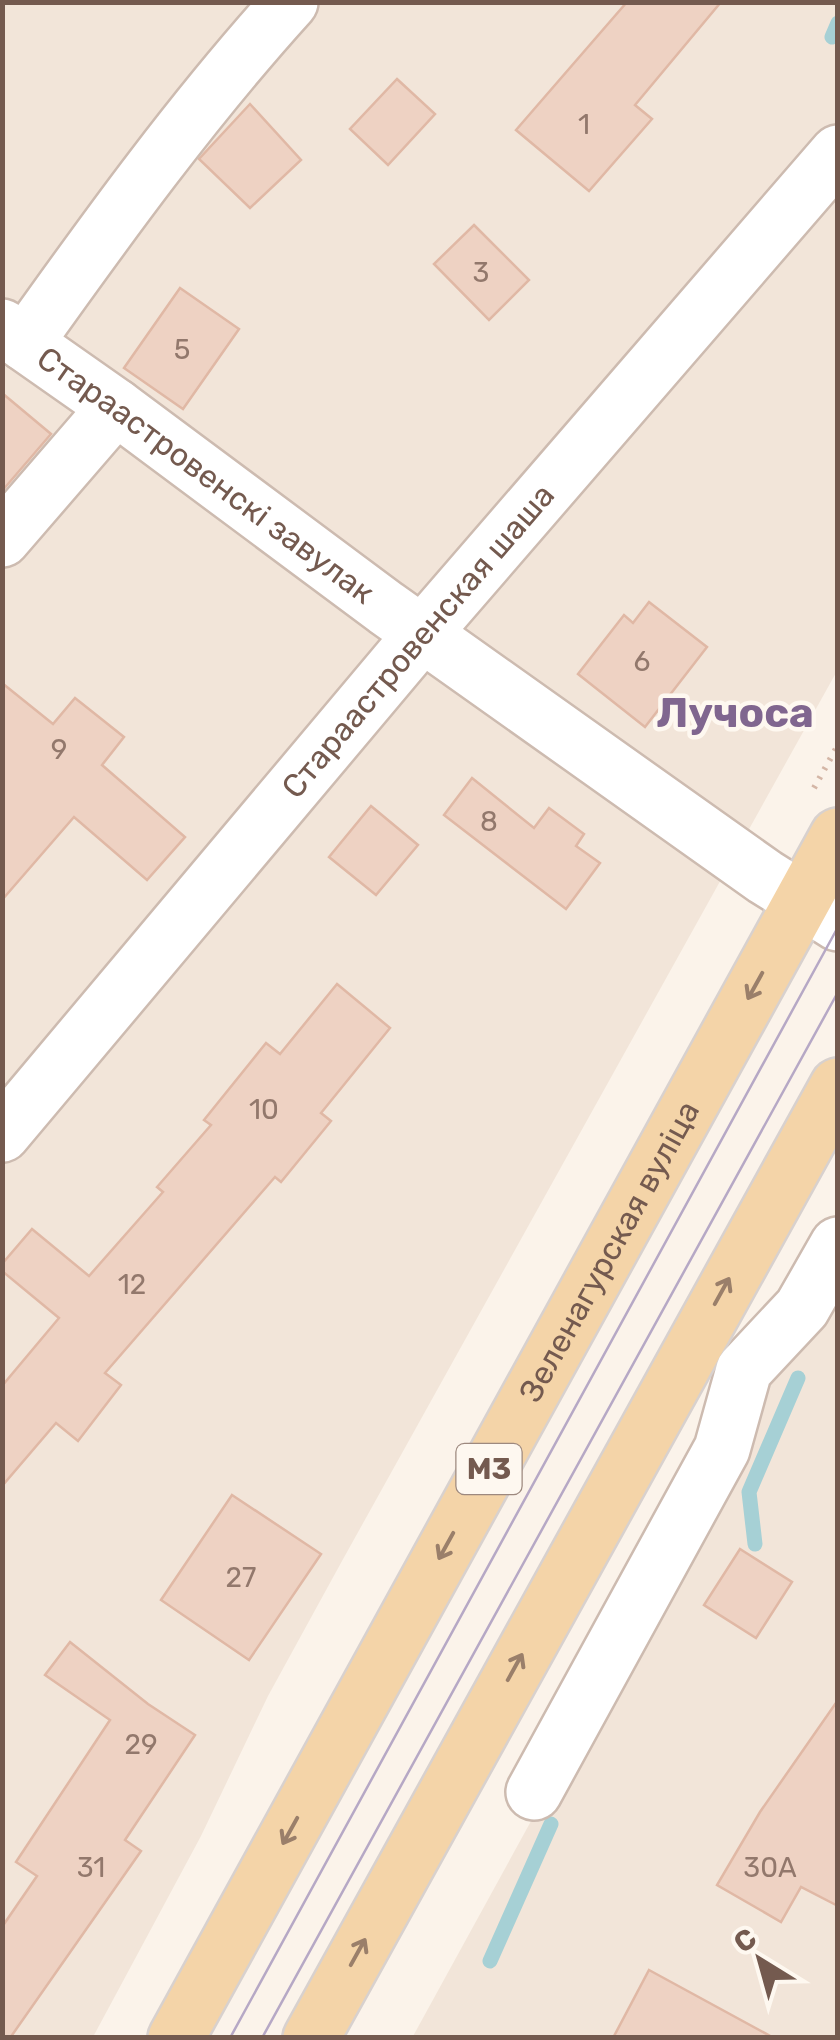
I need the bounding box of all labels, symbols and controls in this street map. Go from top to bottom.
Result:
house number: 1 [578,108,590,141]
house number: 3 [473,256,489,289]
house number: 5 [174,333,190,366]
street label: Стараастровенскі завулак [30,339,382,612]
street label: Стараастровенская шаша [274,476,562,806]
house number: 6 [634,645,650,678]
district label: Лучоса [656,688,814,738]
house number: 9 [51,733,67,766]
house number: 8 [480,805,498,838]
one-way arrow [744,970,764,1000]
house number: 10 [249,1093,279,1126]
street label: Зеленагурская вуліца [511,1094,707,1409]
house number: 12 [118,1268,146,1301]
one-way arrow [713,1276,733,1306]
road number: М3 [456,1444,522,1494]
one-way arrow [436,1531,456,1561]
house number: 27 [226,1561,256,1594]
one-way arrow [505,1653,525,1683]
house number: 29 [124,1728,158,1761]
one-way arrow [279,1816,299,1846]
house number: 31 [77,1851,105,1884]
house number: 30А [743,1851,797,1884]
north arrow [710,1910,810,2010]
text: С [727,1921,763,1960]
one-way arrow [349,1938,369,1967]

